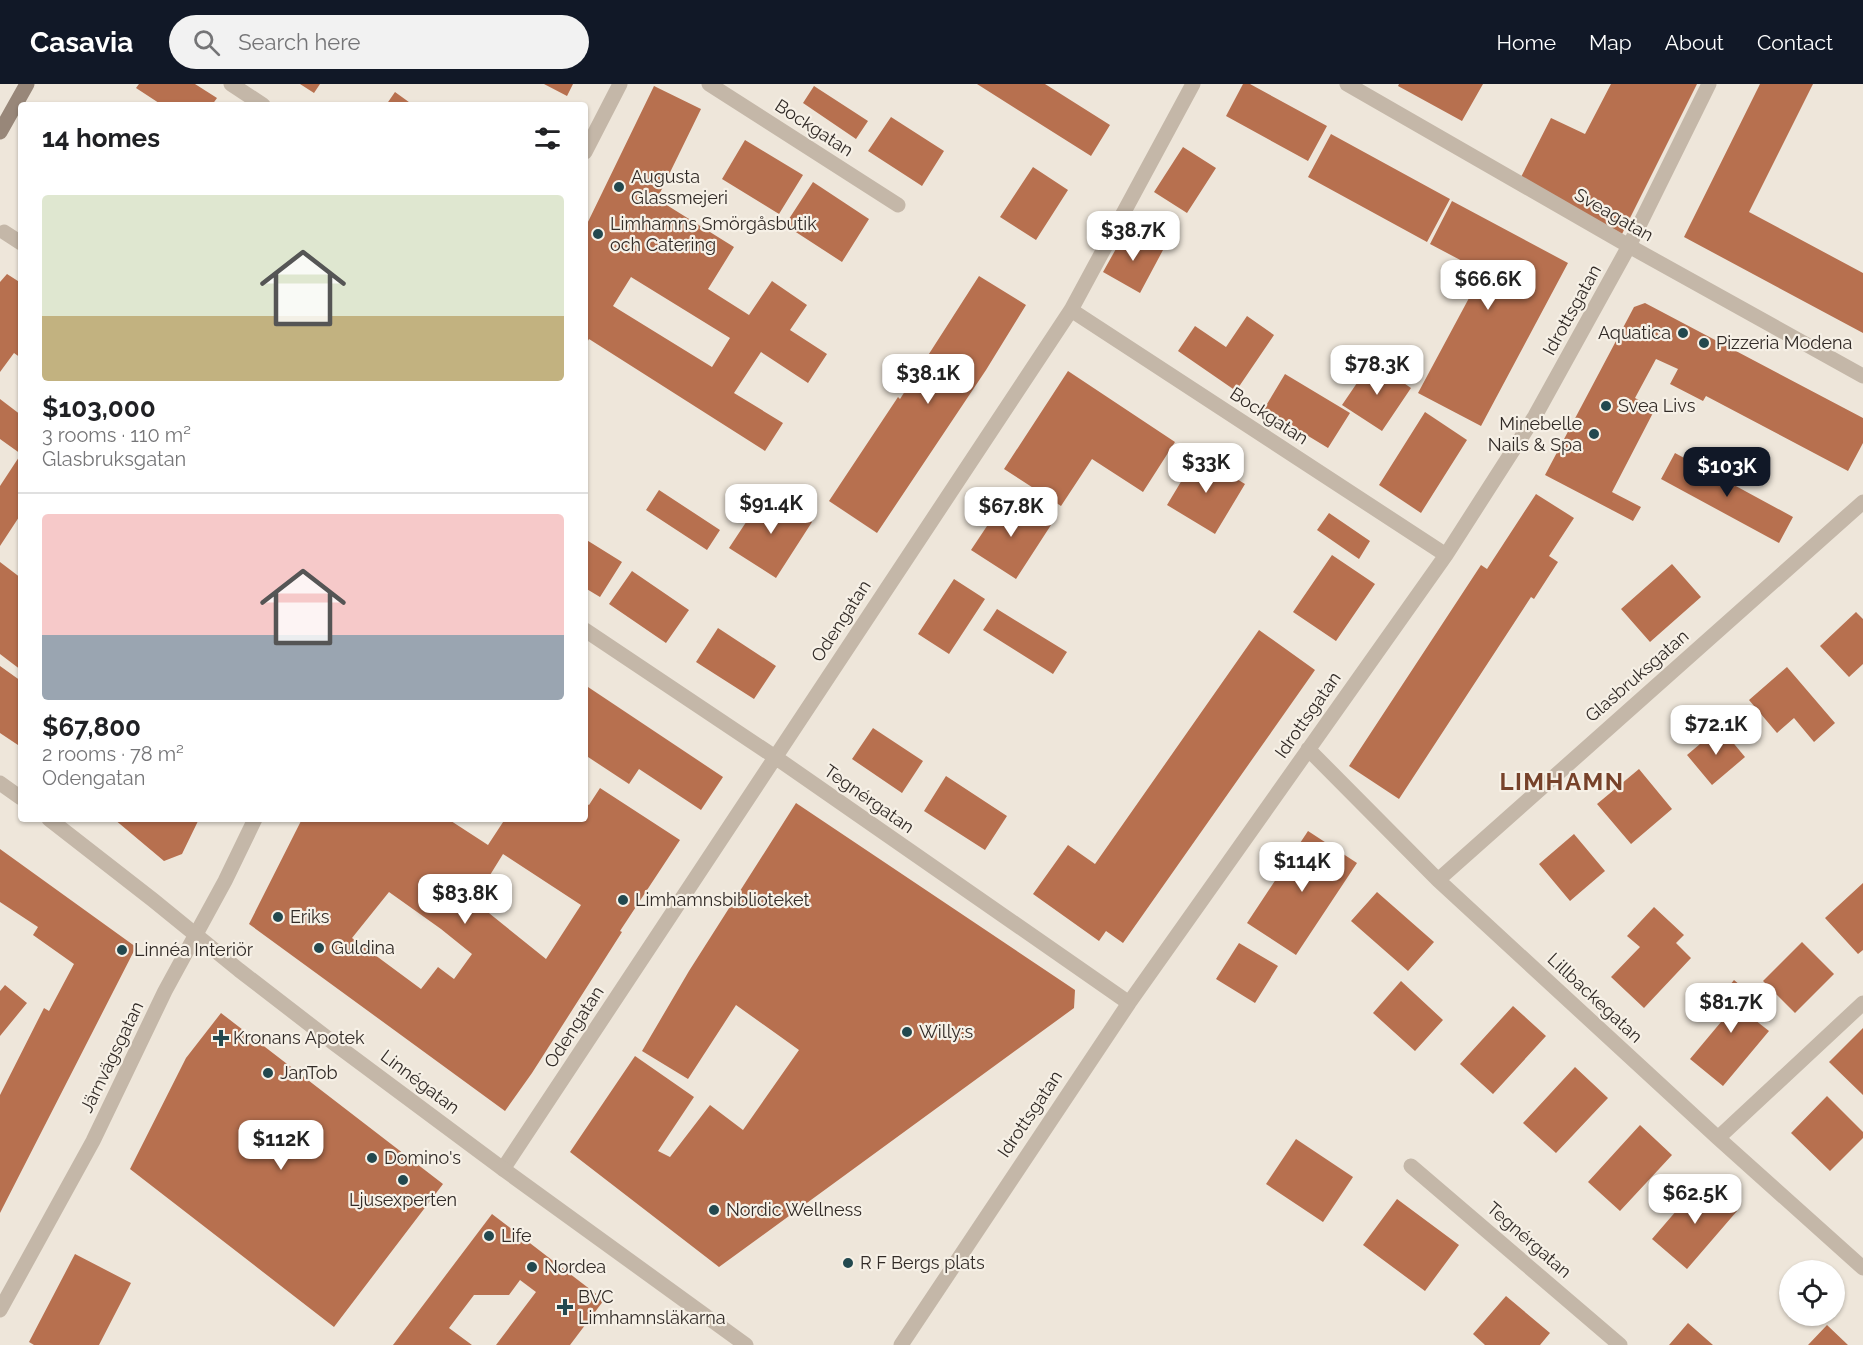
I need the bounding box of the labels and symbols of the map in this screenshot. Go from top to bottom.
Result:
street label: Bockgatan [771,95,857,161]
place label: Augusta Glassmejeri [631,166,728,208]
marker: Augusta Glassmejeri [612,180,626,194]
street label: Sveagatan [1571,184,1657,246]
pin: $38.7K [1084,211,1182,262]
place label: Limhamns Smörgåsbutik och Catering [610,213,817,255]
marker: Limhamns Smörgåsbutik och Catering [591,227,605,241]
pin: $66.6K [1439,260,1537,311]
street label: Idrottsgatan [1538,261,1605,359]
place label: Aquatica [1598,322,1671,343]
marker: Aquatica [1676,326,1690,340]
place label: Pizzeria Modena [1716,332,1852,353]
marker: Pizzeria Modena [1697,336,1711,350]
pin: $78.3K [1328,345,1426,396]
pin: $38.1K [879,354,977,405]
street label: Bockgatan [1226,383,1312,449]
place label: Svea Livs [1618,395,1696,416]
marker: Svea Livs [1599,399,1613,413]
place label: Minebelle Nails & Spa [1488,413,1582,455]
marker: Minebelle Nails & Spa [1587,427,1601,441]
pin: $33K [1170,443,1242,494]
pin: $103K [1685,447,1769,498]
pin: $91.4K [722,484,820,535]
pin: $67.8K [962,487,1060,538]
street label: Odengatan [806,576,875,665]
street label: Glasbruksgatan [1581,625,1693,726]
street label: Idrottsgatan [1270,668,1345,762]
pin: $72.1K [1667,705,1765,756]
street label: Tegnérgatan [820,760,918,837]
district label: LIMHAMN [1499,767,1625,796]
pin: $114K [1260,842,1344,893]
pin: $83.8K [416,874,514,925]
place label: Limhamnsbiblioteket [635,889,810,910]
marker: Limhamnsbiblioteket [616,893,630,907]
place label: Eriks [290,906,330,927]
marker: Eriks [271,910,285,924]
place label: Guldina [331,937,395,958]
place label: Linnéa Interiör [134,939,254,960]
marker: Guldina [312,941,326,955]
marker: Linnéa Interiör [115,943,129,957]
street label: Lillbackegatan [1544,948,1647,1047]
street label: Odengatan [539,982,608,1071]
pin: $81.7K [1682,983,1780,1034]
street label: Järnvägsgatan [76,998,148,1116]
place label: Willy:s [919,1021,973,1042]
marker: Willy:s [900,1025,914,1039]
place label: Kronans Apotek [233,1027,365,1048]
marker: Kronans Apotek [214,1031,228,1045]
street label: Linnégatan [377,1045,464,1118]
place label: JanTob [280,1062,338,1083]
marker: JanTob [261,1066,275,1080]
street label: Idrottsgatan [993,1066,1066,1161]
pin: $112K [239,1120,323,1171]
place label: Domino's [384,1147,461,1168]
marker: Domino's [365,1151,379,1165]
marker: Ljusexperten [396,1173,410,1187]
pin: $62.5K [1646,1174,1744,1225]
place label: Ljusexperten [349,1189,457,1210]
street label: Tegnérgatan [1483,1197,1576,1282]
place label: Nordic Wellness [726,1199,862,1220]
marker: Nordic Wellness [707,1203,721,1217]
place label: Life [501,1225,532,1246]
marker: Life [482,1229,496,1243]
place label: R F Bergs plats [860,1252,985,1273]
place label: Nordea [544,1256,606,1277]
marker: R F Bergs plats [841,1256,855,1270]
marker: Nordea [525,1260,539,1274]
place label: BVC Limhamnsläkarna [578,1286,726,1328]
marker: BVC Limhamnsläkarna [556,1298,574,1316]

